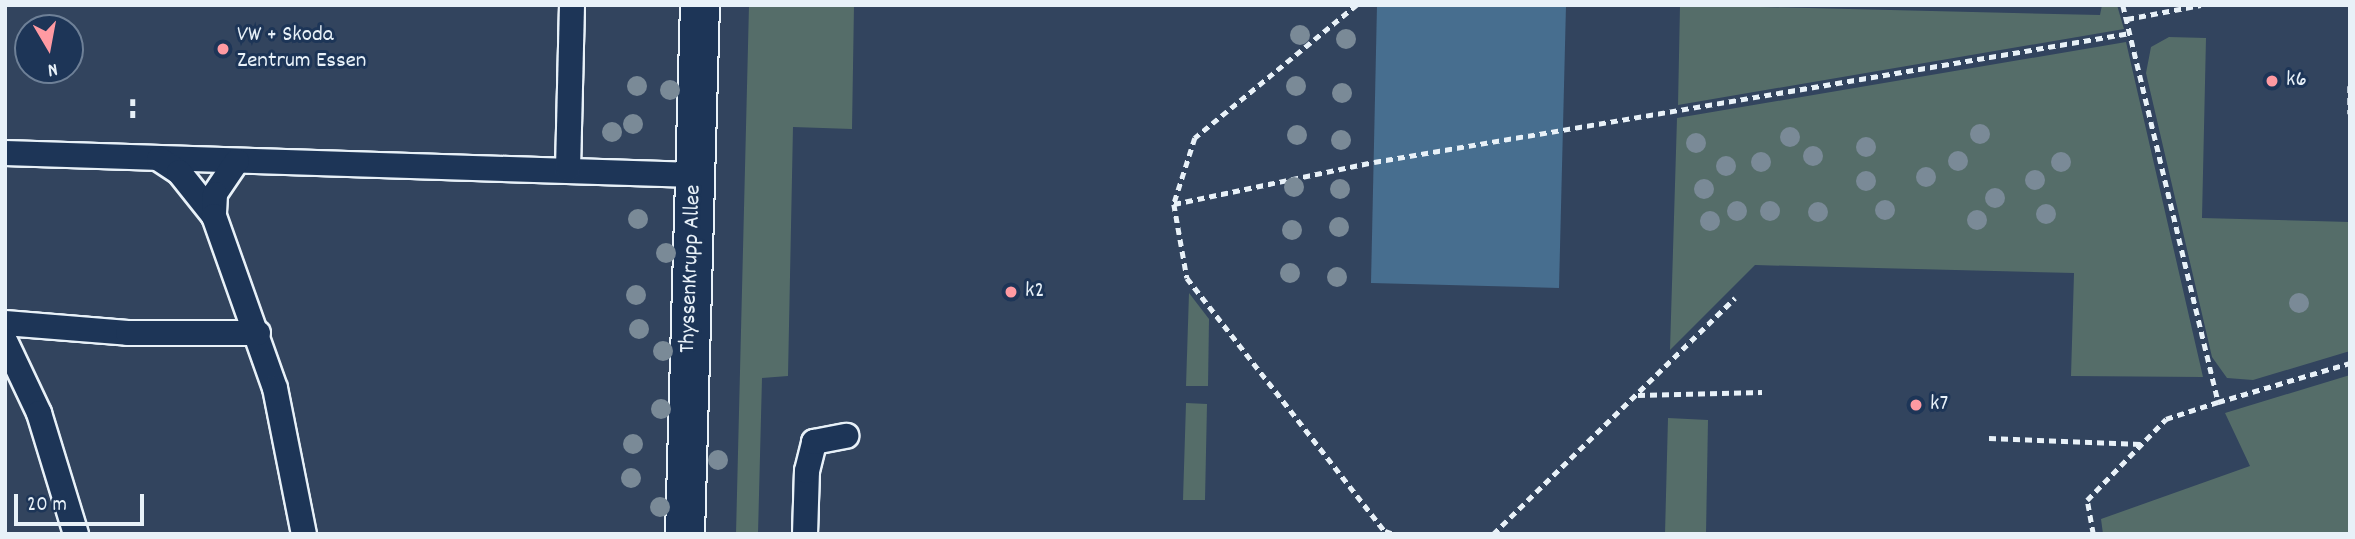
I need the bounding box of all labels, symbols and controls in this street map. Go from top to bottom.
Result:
north arrow [14,14,84,84]
place label: VW + Skoda Zentrum Essen [237,22,366,76]
marker: VW + Skoda Zentrum Essen [215,41,231,57]
text: N [45,54,59,82]
place label: k6 [2286,67,2307,95]
marker: k6 [2264,73,2280,89]
street label: ThyssenKrupp Allee [675,184,709,354]
place label: k2 [1025,278,1044,306]
marker: k2 [1003,284,1019,300]
place label: k7 [1930,391,1948,419]
marker: k7 [1908,397,1924,413]
scale bar [18,480,147,524]
text: 20 m [27,491,67,521]

